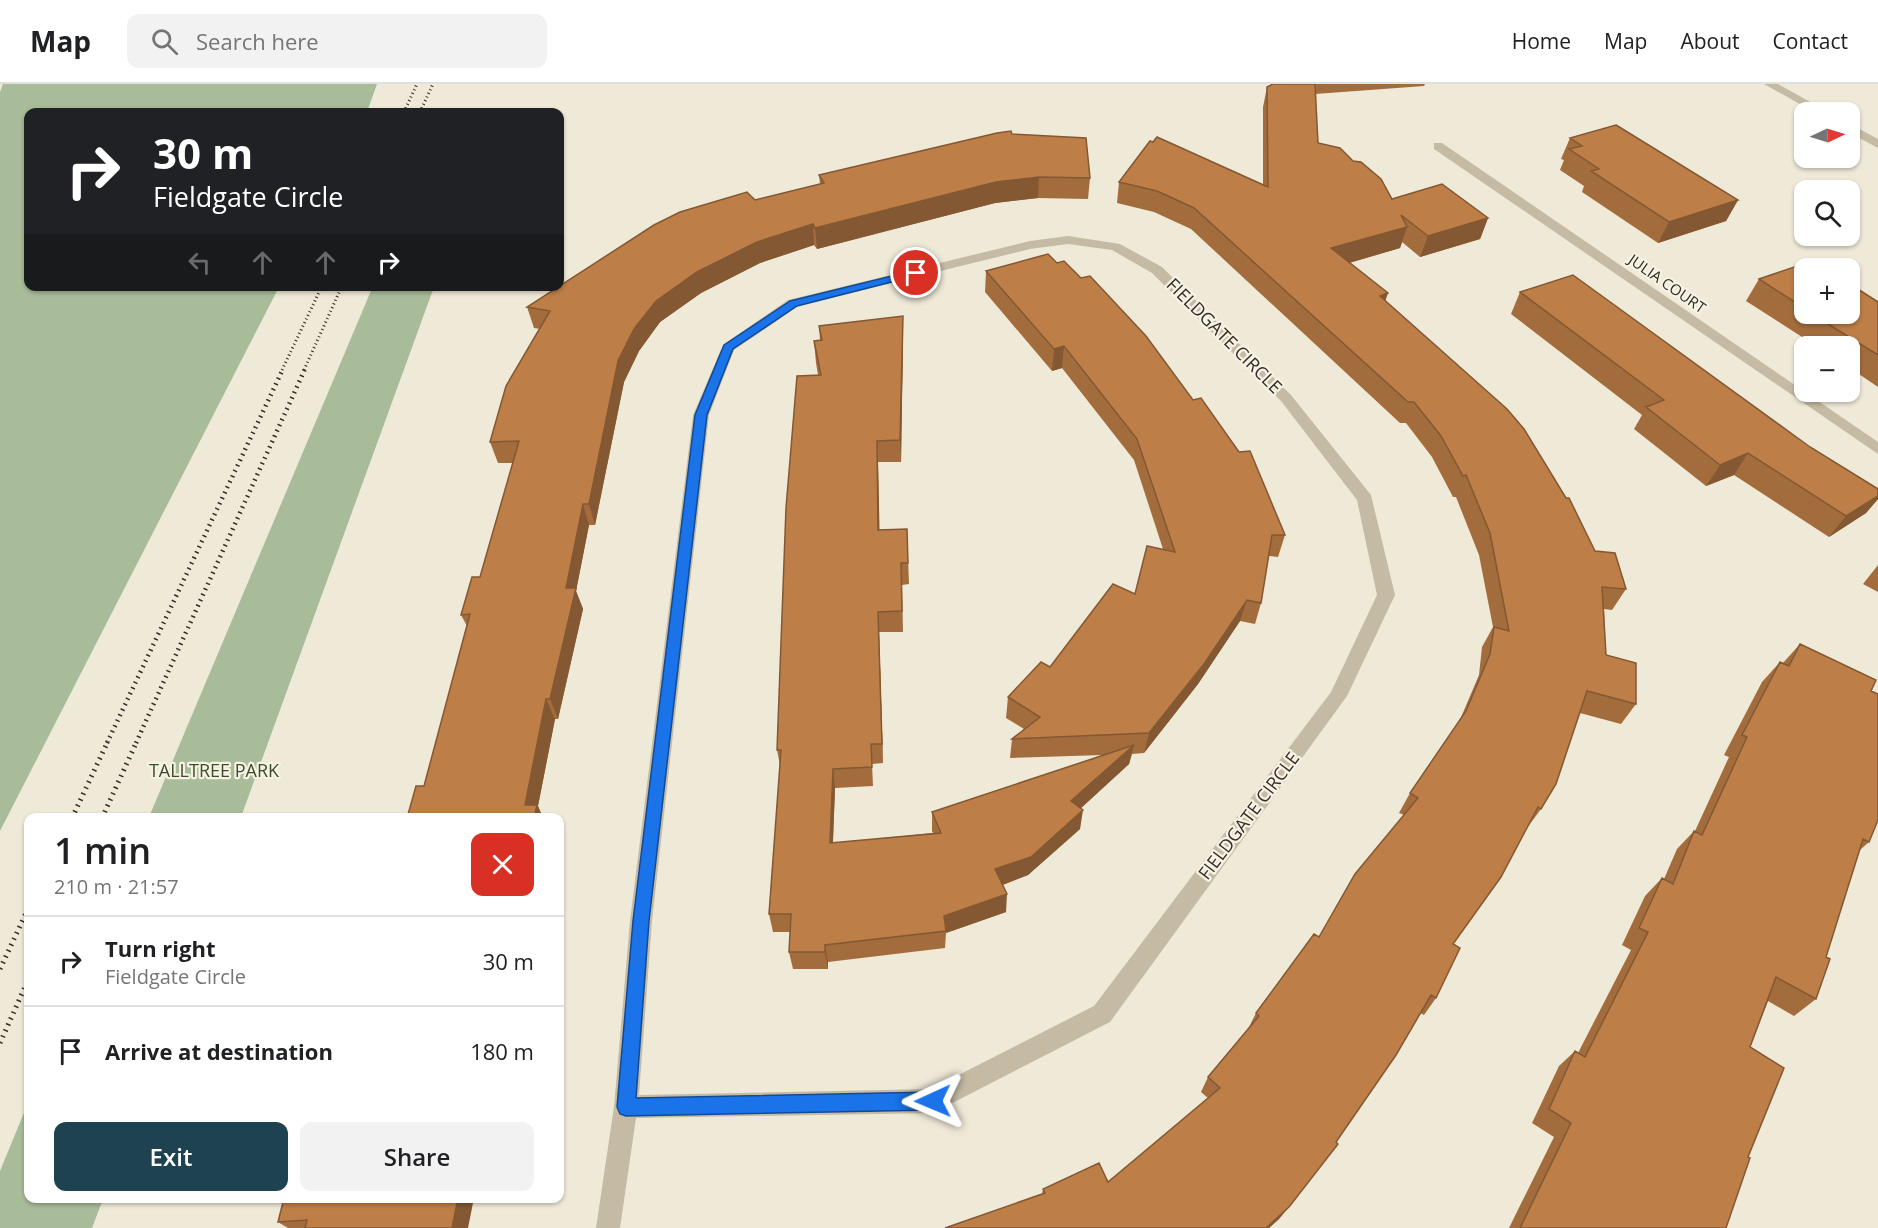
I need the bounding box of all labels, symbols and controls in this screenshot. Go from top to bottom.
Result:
search box [127,14,547,68]
text: Map [30,22,91,60]
icon: search [148,25,181,58]
text: Search here [196,26,319,56]
text: Home [1512,27,1571,55]
text: Map [1604,27,1647,55]
text: About [1680,27,1740,55]
text: Contact [1773,27,1848,55]
north arrow [1794,102,1860,168]
map controls [1794,102,1860,402]
text: 30 m [153,124,253,181]
icon: right [54,132,132,210]
text: Fieldgate Circle [153,178,343,215]
button: search [1794,180,1860,246]
icon: left [183,246,216,279]
icon: ahead [246,246,279,279]
icon: ahead [309,246,342,279]
icon: right [372,246,405,279]
pin [890,247,941,298]
street label: JULIA COURT [1623,248,1711,318]
icon: arrive [899,256,932,289]
button: + [1794,258,1860,324]
street label: FIELDGATE CIRCLE [1162,272,1288,398]
button: − [1794,336,1860,402]
street label: FIELDGATE CIRCLE [1192,747,1304,884]
park label: TALLTREE PARK [149,758,280,782]
text: 1 min [54,826,151,875]
button: close [471,833,534,896]
text: 210 m · 21:57 [54,873,179,900]
text: Turn right [105,933,216,963]
icon: right [54,945,87,978]
text: 30 m [483,946,534,976]
text: Fieldgate Circle [105,963,246,990]
icon: arrive [54,1035,87,1068]
text: Arrive at destination [105,1036,333,1066]
text: 180 m [470,1036,534,1066]
position arrow [901,1069,965,1133]
button: Exit [54,1122,288,1191]
button: Share [300,1122,534,1191]

